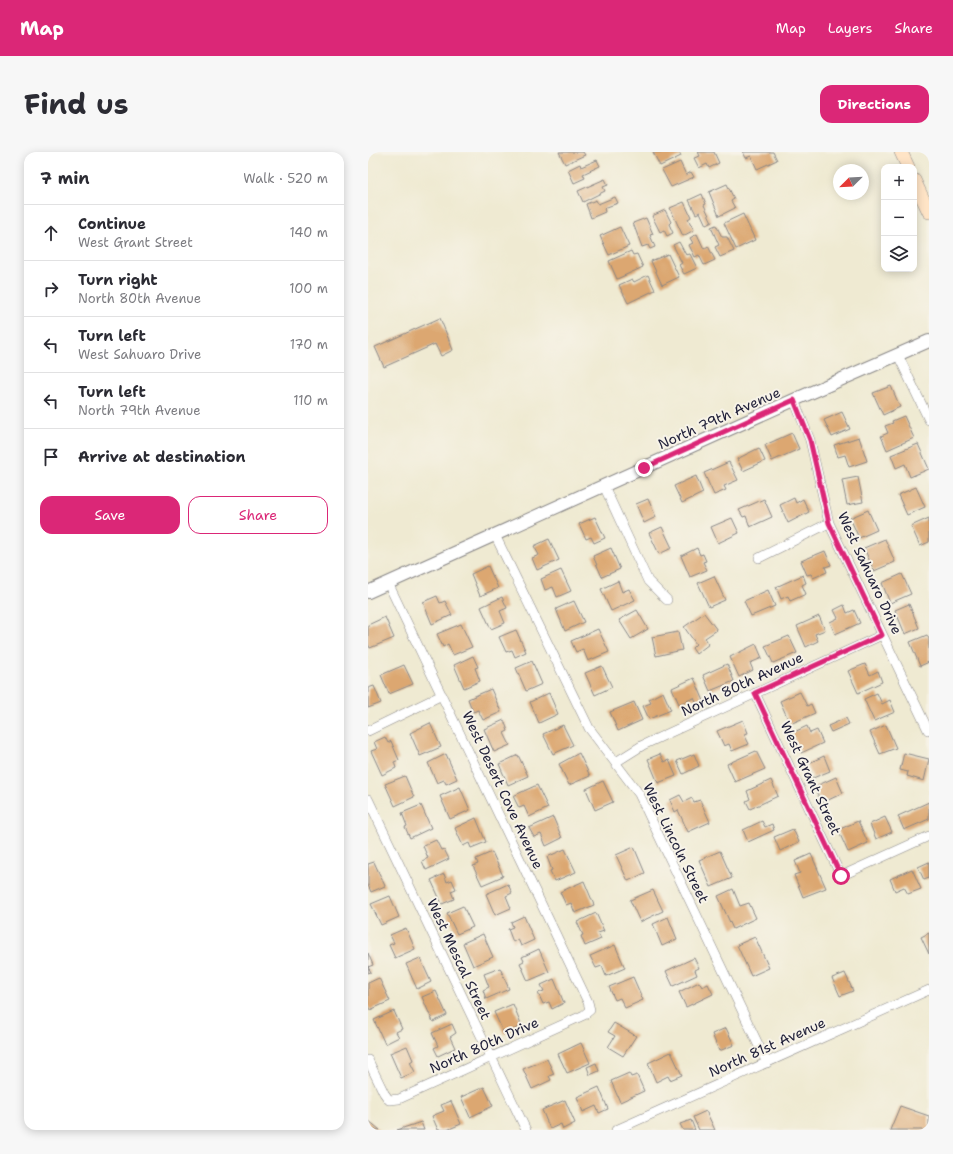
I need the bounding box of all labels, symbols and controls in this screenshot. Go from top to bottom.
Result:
text: Map [20,16,64,41]
text: Map [776,19,806,37]
text: Layers [828,19,872,37]
text: Share [894,19,933,37]
text: Find us [24,85,129,123]
button: Directions [820,85,929,123]
north arrow [833,164,869,200]
map controls [881,164,917,272]
button: + [881,164,917,200]
text: 7 min [40,167,90,189]
text: Walk · 520 m [243,170,328,187]
button: − [881,200,917,236]
text: Continue [78,214,146,234]
icon: ahead [40,222,62,244]
text: 140 m [289,224,328,241]
text: West Grant Street [78,234,193,251]
button: layers [881,236,917,272]
text: Turn right [78,270,158,290]
icon: right [40,278,62,300]
text: 100 m [289,280,328,297]
text: North 80th Avenue [78,290,201,307]
text: Turn left [78,326,146,346]
icon: left [40,334,62,356]
text: 170 m [290,336,328,353]
text: West Sahuaro Drive [78,346,201,363]
text: Turn left [78,382,146,402]
street label: North 79th Avenue [655,383,783,453]
icon: left [40,390,62,412]
text: 110 m [293,392,328,409]
text: North 79th Avenue [78,402,201,419]
icon: arrive [40,446,62,468]
text: Arrive at destination [78,447,246,467]
route end [635,459,653,477]
button: Save [40,496,180,534]
button: Share [188,496,328,534]
street label: West Sahuaro Drive [834,509,906,637]
street label: North 80th Avenue [678,648,806,720]
street label: West Desert Cove Avenue [458,708,548,872]
street label: West Grant Street [777,718,845,838]
street label: West Lincoln Street [639,780,713,906]
route start [832,867,850,885]
street label: West Mescal Street [423,896,495,1022]
street label: North 80th Drive [427,1013,541,1077]
street label: North 81st Avenue [706,1013,828,1081]

